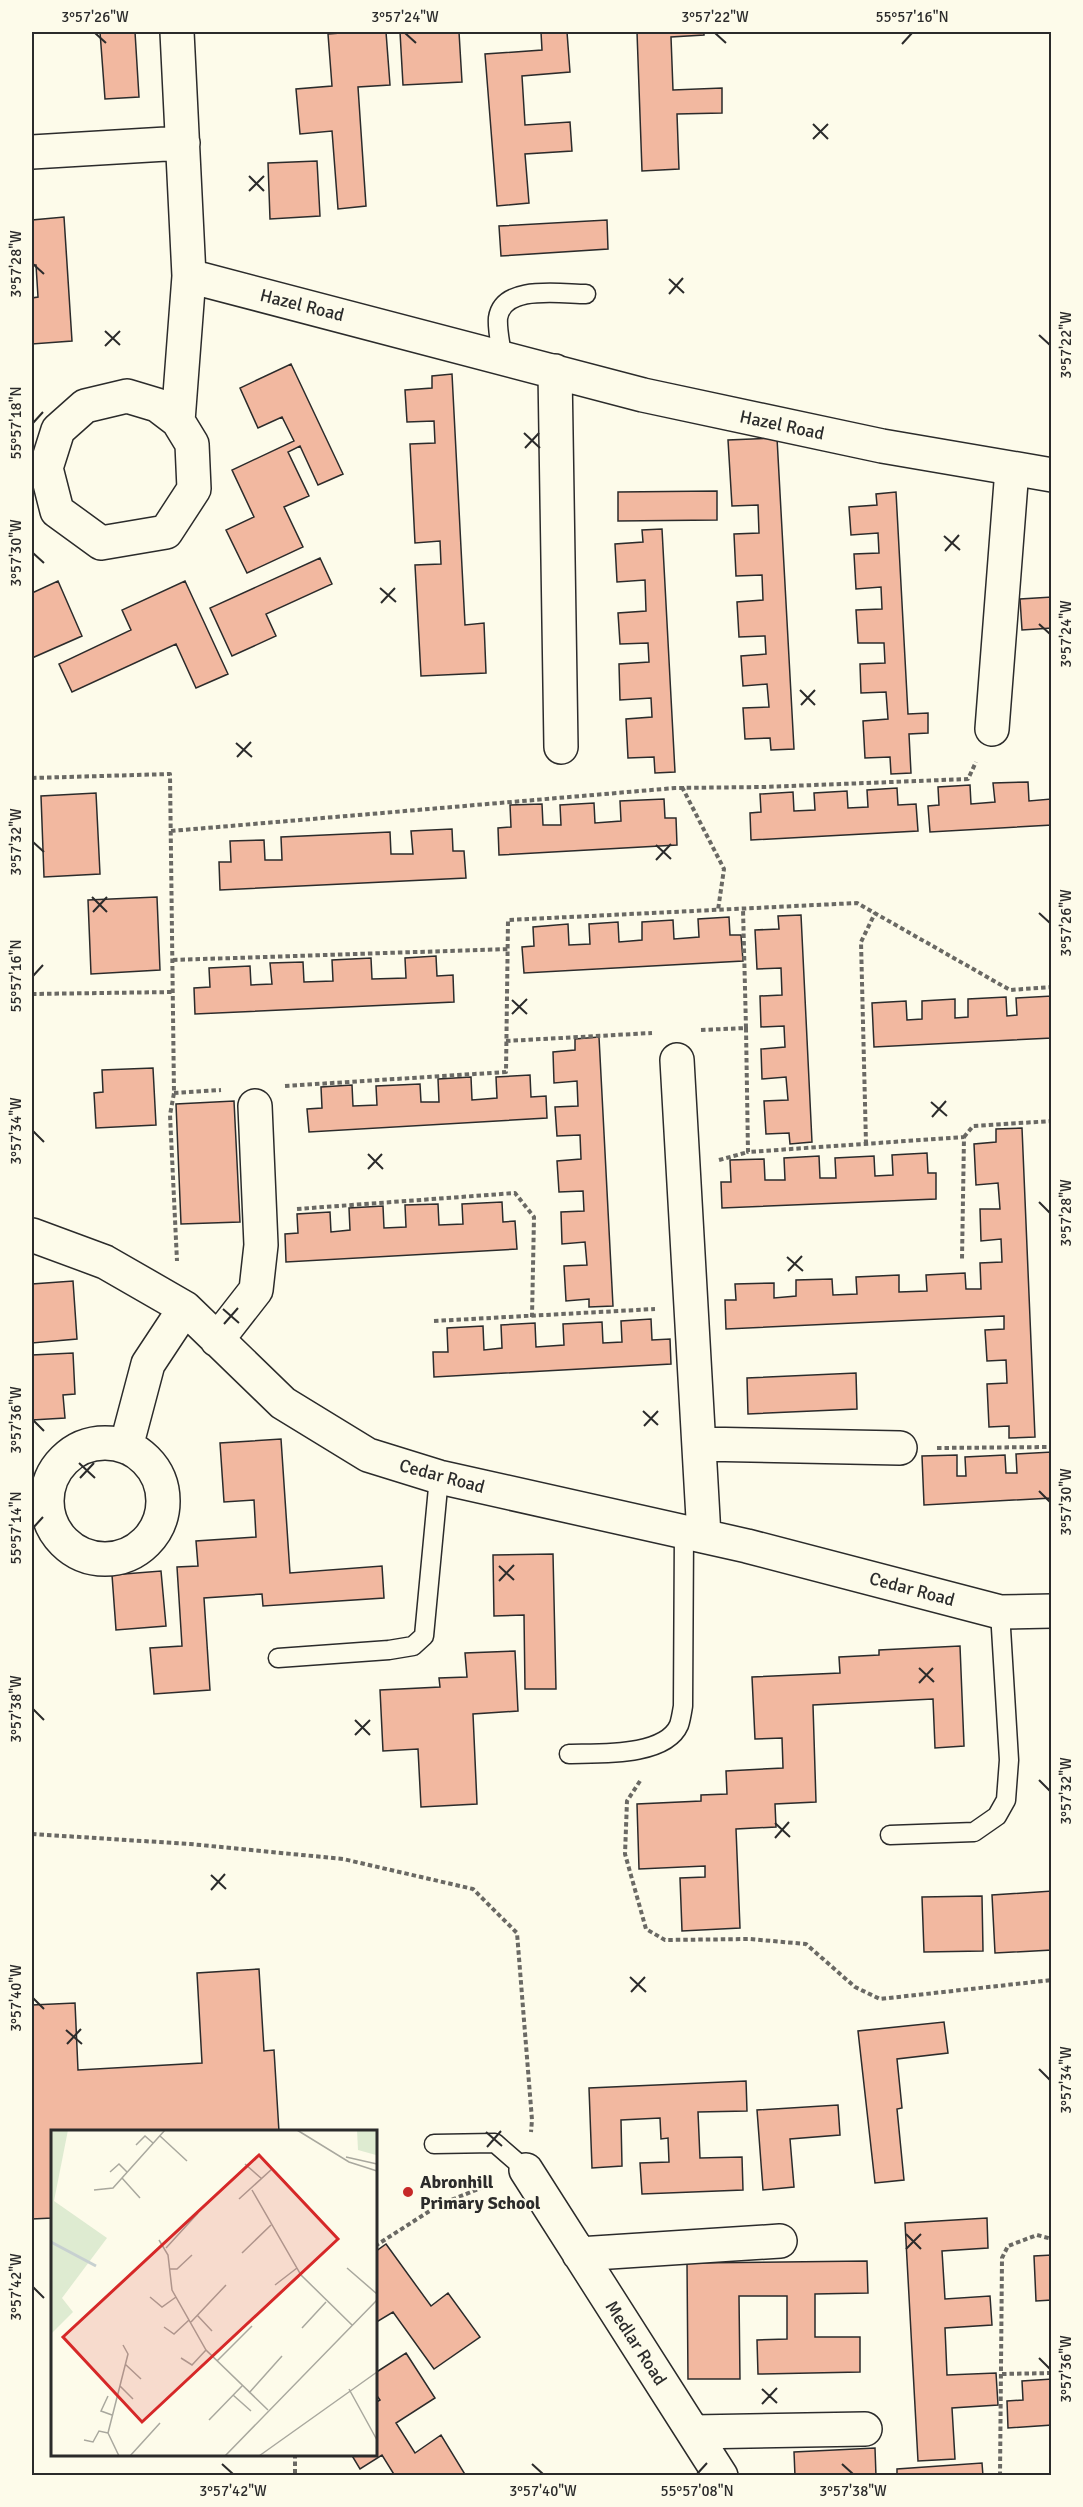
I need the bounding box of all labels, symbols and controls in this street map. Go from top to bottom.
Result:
text: 3°57'26"W [61,8,129,26]
text: 3°57'24"W [371,8,439,26]
text: 3°57'22"W [681,8,749,26]
text: 55°57'16"N [875,8,949,26]
text: 3°57'28"W [7,230,25,298]
street label: Hazel Road [258,284,346,326]
text: 3°57'22"W [1057,311,1075,379]
text: 55°57'18"N [7,386,25,460]
street label: Hazel Road [738,405,826,445]
text: 3°57'30"W [7,519,25,587]
text: 3°57'24"W [1057,600,1075,668]
text: 3°57'32"W [7,808,25,876]
text: 3°57'26"W [1057,889,1075,957]
text: 55°57'16"N [7,939,25,1013]
text: 3°57'34"W [7,1097,25,1165]
text: 3°57'28"W [1057,1179,1075,1247]
text: 3°57'36"W [7,1386,25,1454]
street label: Cedar Road [397,1454,487,1498]
text: 3°57'30"W [1057,1468,1075,1536]
text: 55°57'14"N [7,1491,25,1565]
street label: Cedar Road [867,1567,957,1611]
text: 3°57'38"W [7,1675,25,1743]
text: 3°57'32"W [1057,1757,1075,1825]
text: 3°57'40"W [7,1964,25,2032]
text: 3°57'34"W [1057,2046,1075,2114]
inset map [51,2130,376,2456]
place label: Abronhill Primary School [420,2171,541,2214]
marker: Abronhill Primary School [401,2185,415,2199]
text: 3°57'42"W [7,2253,25,2321]
street label: Medlar Road [600,2296,672,2390]
text: 3°57'36"W [1057,2335,1075,2403]
text: 3°57'42"W [199,2482,267,2500]
text: 3°57'40"W [509,2482,577,2500]
text: 55°57'08"N [660,2482,734,2500]
text: 3°57'38"W [819,2482,887,2500]

